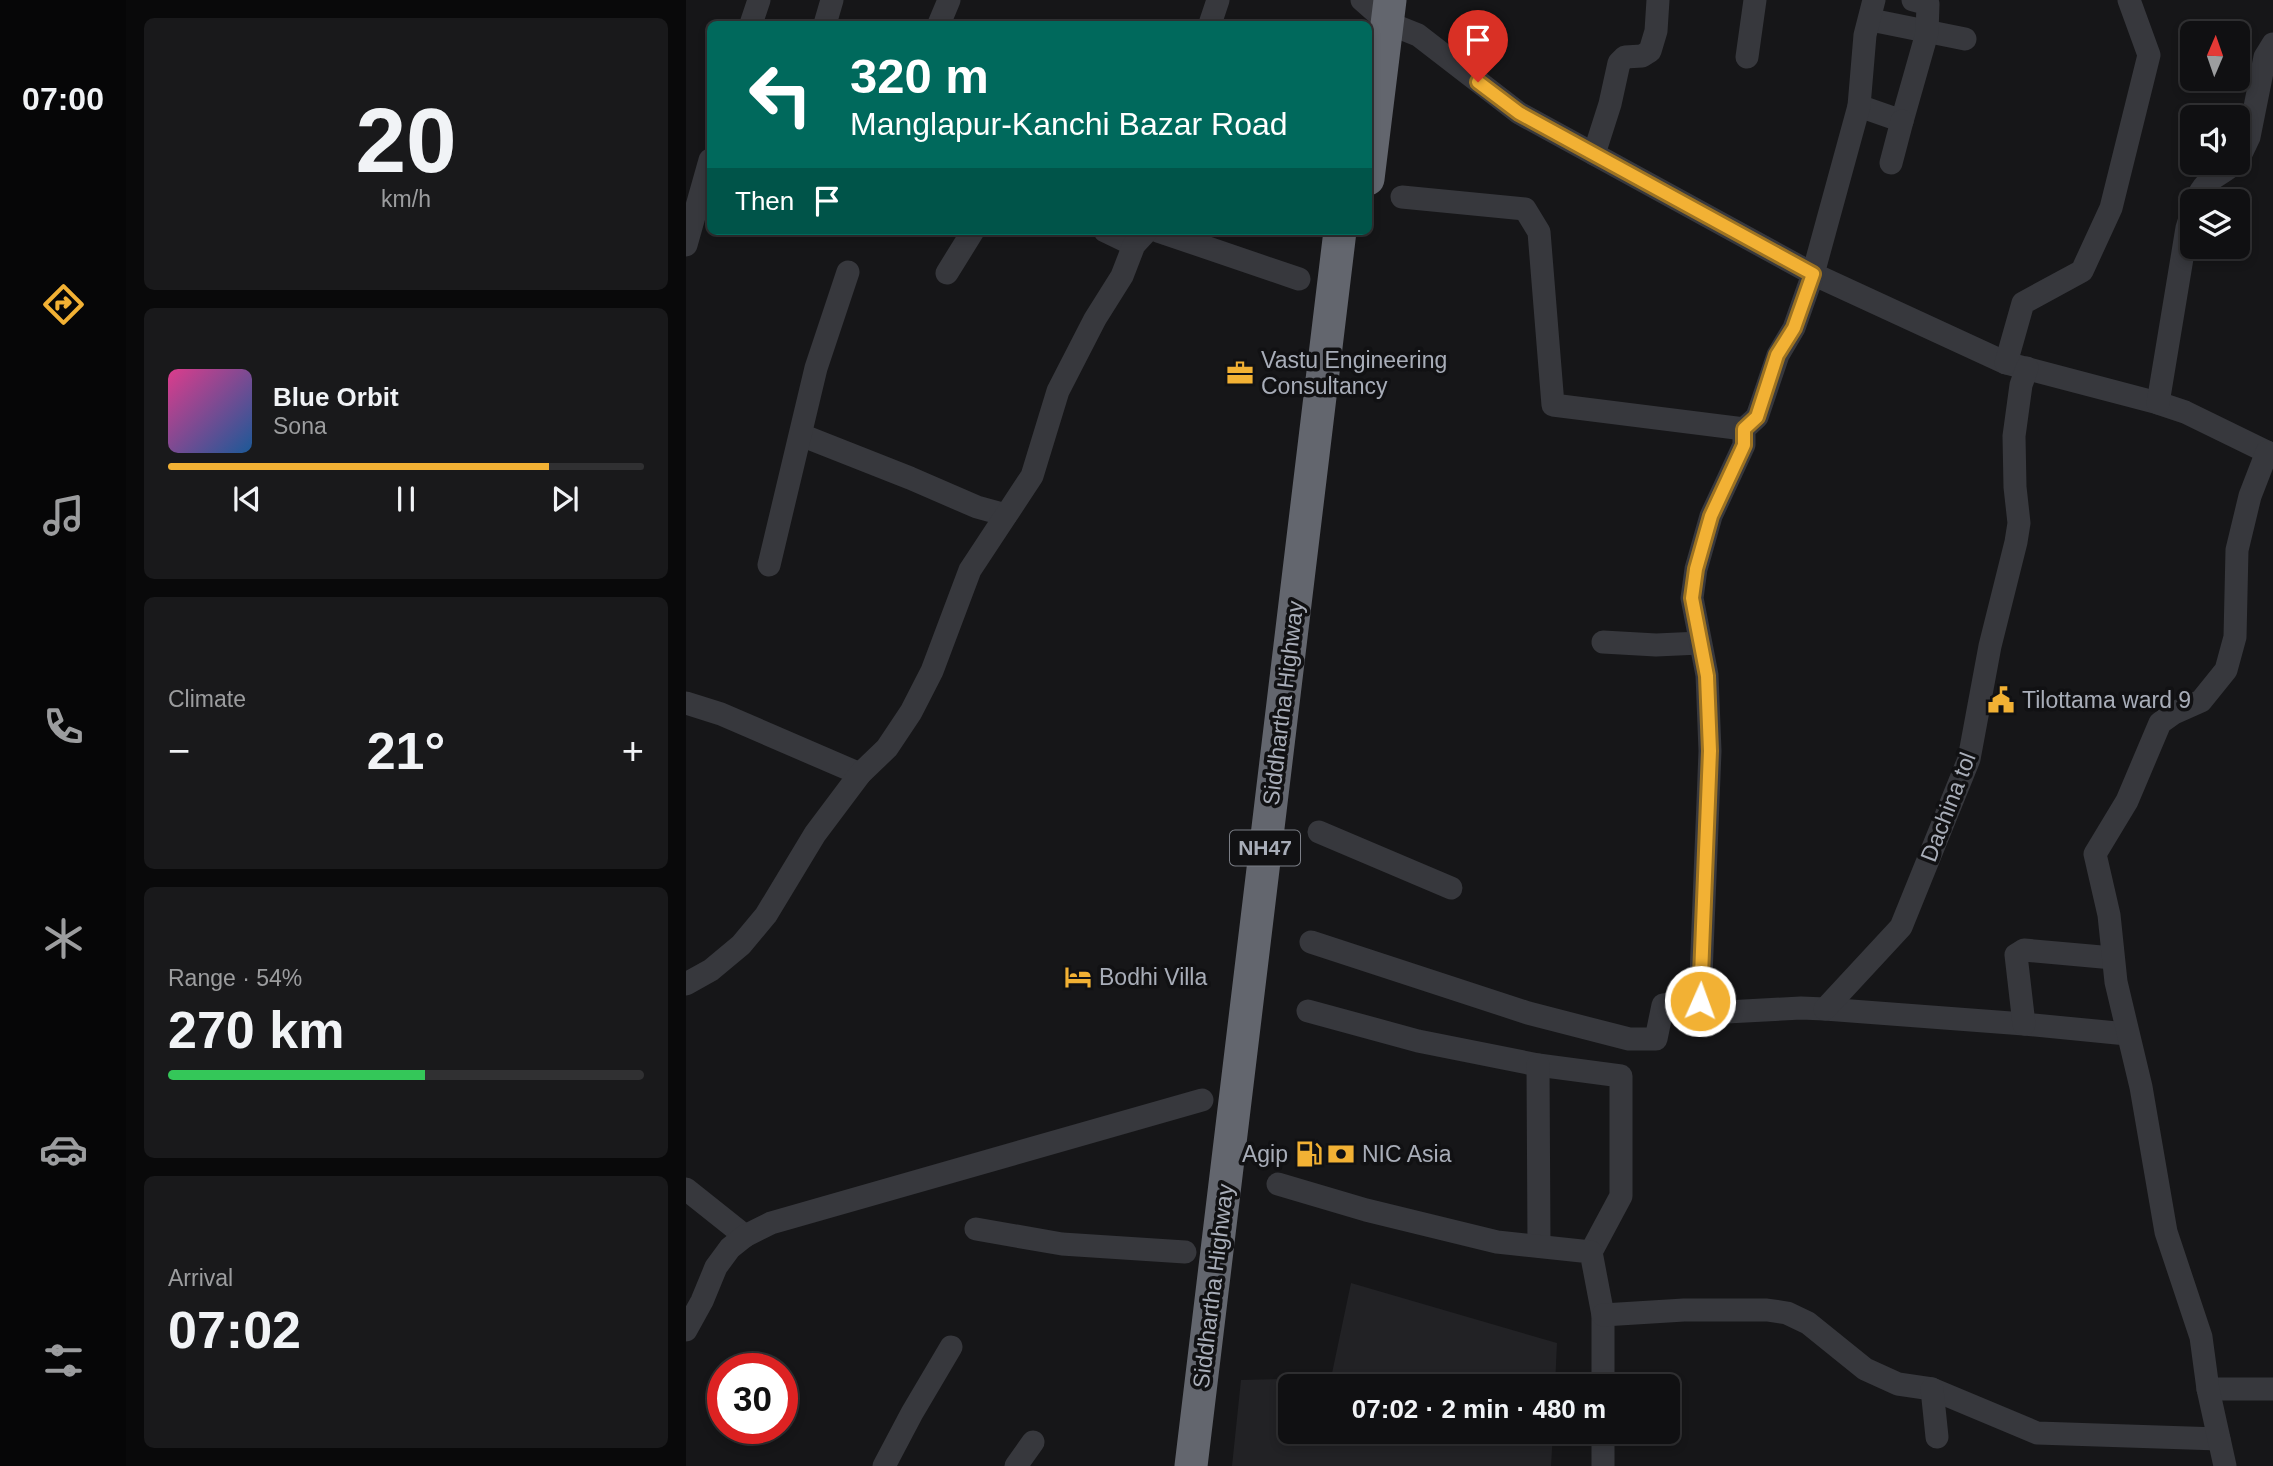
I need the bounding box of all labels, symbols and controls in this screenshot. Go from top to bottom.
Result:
pin [1448,10,1508,82]
icon: arrive [1459,21,1497,59]
north arrow [2180,21,2250,91]
map controls [2180,21,2250,259]
icon: left [735,49,826,140]
text: 320 m [850,49,989,103]
text: 07:00 [22,81,104,117]
text: 20 [355,90,457,191]
button: sound [2180,105,2250,175]
text: Manglapur-Kanchi Bazar Road [850,106,1288,142]
icon: arrive [808,182,846,220]
text: km/h [381,186,431,212]
text: Then [735,186,794,216]
button: layers [2180,189,2250,259]
icon: directions [39,280,88,329]
place label: Vastu Engineering Consultancy [1261,347,1447,399]
office icon: Vastu Engineering Consultancy [1225,358,1255,388]
text: Blue Orbit [273,382,399,412]
text: Sona [273,413,327,439]
icon: previous [228,480,266,518]
icon: pause [387,480,425,518]
icon: next [546,480,584,518]
icon: music [39,491,88,540]
street label: Siddhartha Highway [1258,599,1309,807]
public building icon: Tilottama ward 9 [1986,685,2016,715]
text: Climate [168,686,246,712]
place label: Tilottama ward 9 [2022,687,2191,713]
icon: phone [39,702,88,751]
text: 21° [367,722,445,780]
text: − [168,730,190,772]
text: + [622,730,644,772]
street label: Dachina tol [1915,749,1981,865]
road number: NH47 [1230,830,1300,866]
icon: climate [39,914,88,963]
hotel icon: Bodhi Villa [1063,962,1093,992]
place label: Bodhi Villa [1099,964,1207,990]
position arrow [1663,964,1737,1038]
text: Range · 54% [168,965,302,991]
text: 270 km [168,1001,344,1059]
icon: car [39,1125,88,1174]
fuel station icon: Agip [1294,1139,1324,1169]
bank icon: NIC Asia [1326,1139,1356,1169]
place label: Agip [1242,1141,1288,1167]
place label: NIC Asia [1362,1141,1452,1167]
street label: Siddhartha Highway [1188,1182,1239,1390]
text: Arrival [168,1265,233,1291]
text: 07:02 [168,1301,301,1359]
icon: filters [39,1336,88,1385]
speed limit sign: 30 [707,1353,798,1444]
text: 07:02 · 2 min · 480 m [1352,1394,1606,1424]

